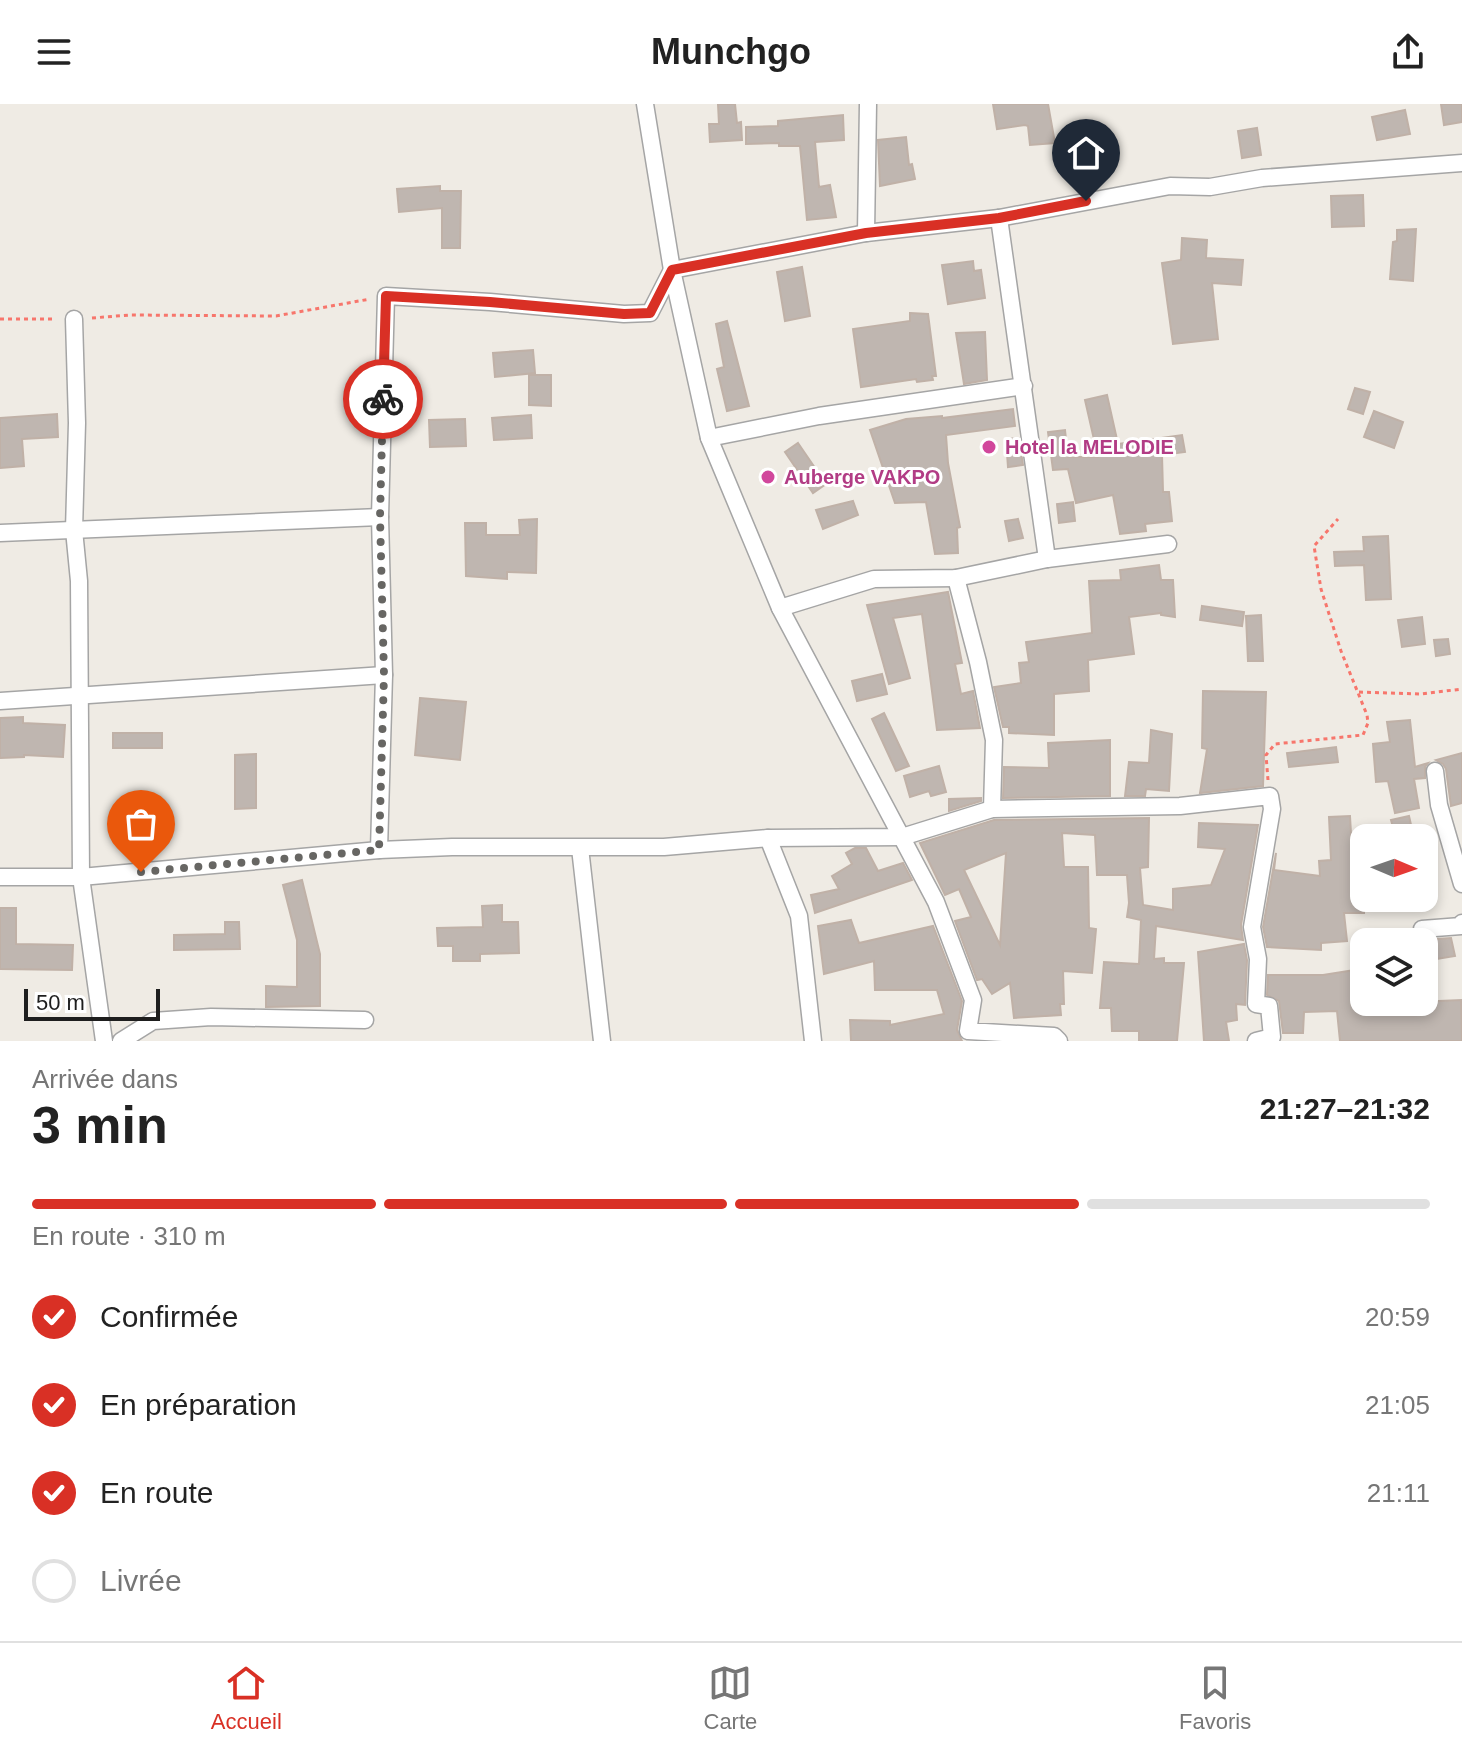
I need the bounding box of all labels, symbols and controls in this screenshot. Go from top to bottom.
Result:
icon: menu [32,30,76,74]
icon: share [1386,30,1430,74]
text: Munchgo [651,31,811,72]
pin [1052,119,1120,201]
icon: home [1064,131,1108,175]
courier [343,359,423,439]
icon: bike [361,377,405,421]
place label: Hotel la MELODIE [1005,436,1174,458]
marker: Hotel la MELODIE [980,438,998,456]
place label: Auberge VAKPO [784,466,940,488]
marker: Auberge VAKPO [759,468,777,486]
pin [107,790,175,872]
icon: bag [119,802,163,846]
north arrow [1350,824,1438,912]
map controls [1350,824,1438,1016]
button: layers [1350,928,1438,1016]
scale bar [24,985,160,1021]
text: 50 m [36,990,85,1015]
text: Arrivée dans [32,1064,178,1094]
text: 21:27–21:32 [1260,1092,1430,1125]
text: 3 min [32,1096,168,1154]
text: En route · 310 m [32,1221,226,1251]
icon: check [32,1295,76,1339]
text: Confirmée [100,1300,238,1333]
text: 20:59 [1365,1302,1430,1332]
icon: check [32,1383,76,1427]
text: En préparation [100,1388,297,1421]
text: 21:05 [1365,1390,1430,1420]
icon: check [32,1471,76,1515]
text: En route [100,1476,213,1509]
text: 21:11 [1367,1478,1430,1508]
text: Livrée [100,1564,182,1597]
tab: Accueil [211,1661,282,1735]
tab: Carte [704,1661,757,1735]
tab: Favoris [1179,1661,1251,1735]

